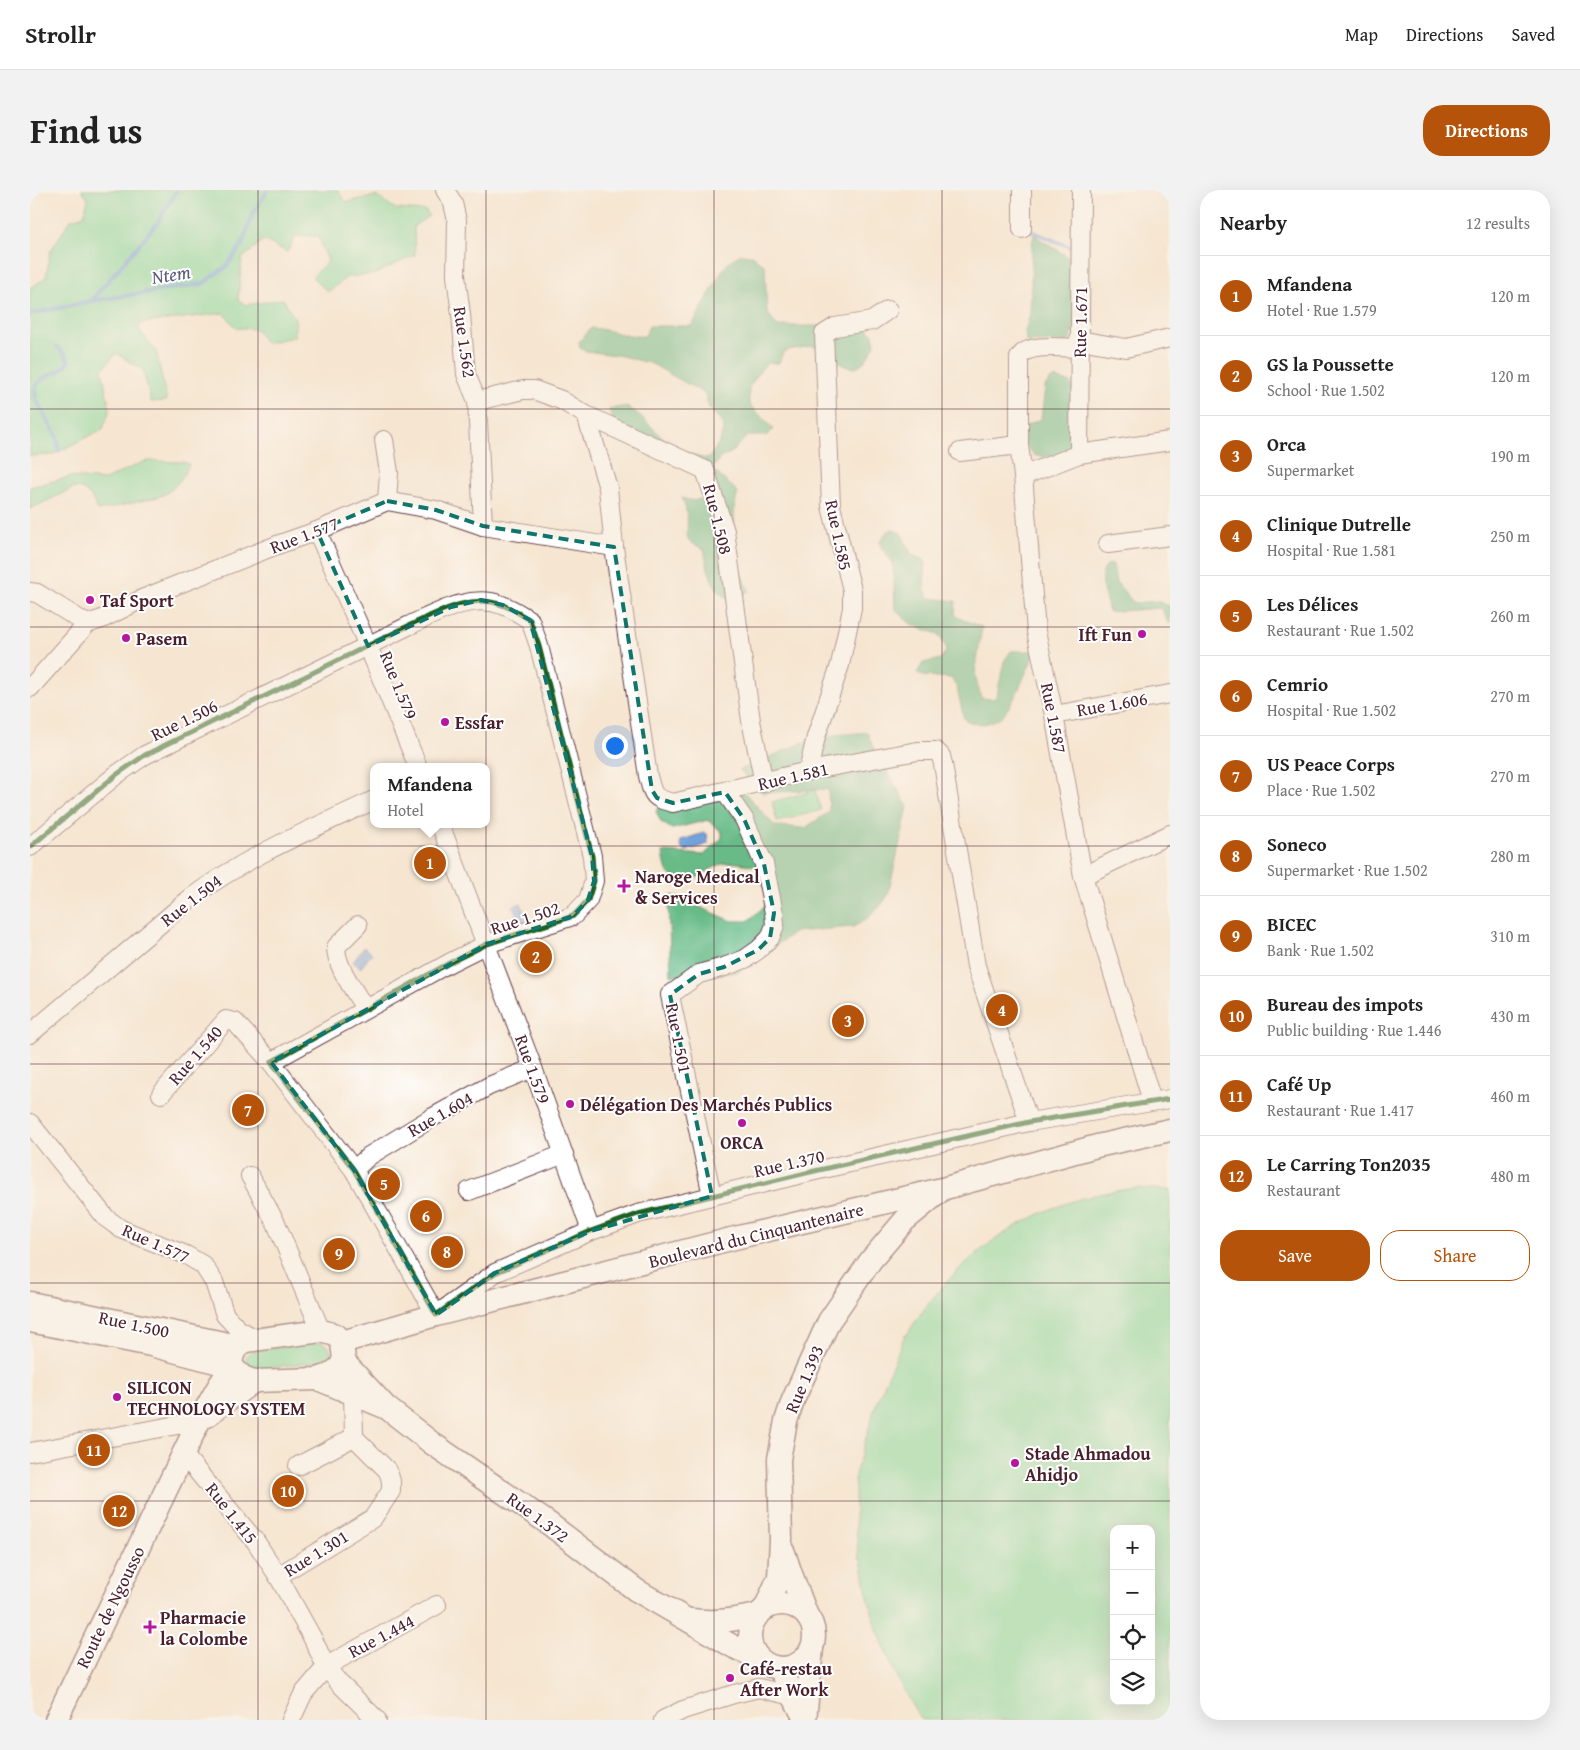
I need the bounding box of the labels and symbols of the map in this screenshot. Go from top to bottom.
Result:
water label: Ntem [148,257,193,291]
street label: Rue 1.671 [1066,286,1094,358]
street label: Rue 1.562 [447,305,483,379]
street label: Rue 1.508 [696,481,740,557]
street label: Rue 1.585 [818,497,860,573]
street label: Rue 1.577 [266,510,342,560]
place label: Taf Sport [100,587,174,614]
marker: Taf Sport [84,594,96,606]
place label: Ift Fun [1079,621,1132,648]
place label: Pasem [136,625,188,652]
marker: Ift Fun [1136,628,1148,640]
marker: Pasem [120,632,132,644]
street label: Rue 1.579 [373,647,425,723]
street label: Rue 1.587 [1034,680,1074,756]
street label: Rue 1.606 [1074,684,1150,724]
street label: Rue 1.506 [146,692,222,748]
place label: Essfar [455,709,505,736]
marker: Essfar [439,716,451,728]
your location [602,733,628,759]
street label: Rue 1.581 [755,755,831,797]
pin: 1 [414,844,446,882]
place label: Naroge Medical & Services [635,863,760,911]
street label: Rue 1.504 [154,867,228,933]
marker: Naroge Medical & Services [617,879,631,893]
street label: Rue 1.502 [487,894,563,942]
pin: 2 [520,938,552,976]
pin: 4 [986,991,1018,1029]
street label: Rue 1.501 [659,1000,699,1076]
pin: 3 [832,1002,864,1040]
street label: Rue 1.540 [161,1019,229,1091]
street label: Rue 1.579 [508,1031,558,1107]
street label: Rue 1.604 [402,1084,478,1144]
pin: 7 [232,1091,264,1129]
place label: Délégation Des Marchés Publics [580,1091,833,1118]
marker: Délégation Des Marchés Publics [564,1098,576,1110]
marker: ORCA [736,1117,748,1129]
place label: ORCA [720,1129,764,1156]
street label: Rue 1.370 [751,1142,827,1184]
pin: 5 [368,1165,400,1203]
street label: Boulevard du Cinquantenaire [646,1195,866,1275]
pin: 6 [410,1197,442,1235]
street label: Rue 1.577 [118,1216,194,1270]
pin: 8 [431,1233,463,1271]
pin: 9 [323,1235,355,1273]
street label: Rue 1.500 [96,1303,172,1345]
street label: Rue 1.393 [778,1341,830,1417]
place label: SILICON TECHNOLOGY SYSTEM [127,1374,305,1422]
marker: SILICON TECHNOLOGY SYSTEM [111,1391,123,1403]
pin: 11 [78,1431,110,1469]
place label: Stade Ahmadou Ahidjo [1025,1440,1151,1488]
marker: Stade Ahmadou Ahidjo [1009,1457,1021,1469]
pin: 10 [272,1472,304,1510]
street label: Rue 1.415 [199,1476,265,1550]
street label: Rue 1.372 [501,1485,575,1549]
pin: 12 [103,1492,135,1530]
street label: Rue 1.301 [279,1523,353,1583]
street label: Route de Ngousso [69,1541,151,1673]
place label: Pharmacie la Colombe [160,1604,248,1652]
street label: Rue 1.444 [343,1607,419,1665]
marker: Pharmacie la Colombe [144,1621,156,1633]
place label: Café-restau After Work [740,1655,833,1703]
marker: Café-restau After Work [724,1672,736,1684]

